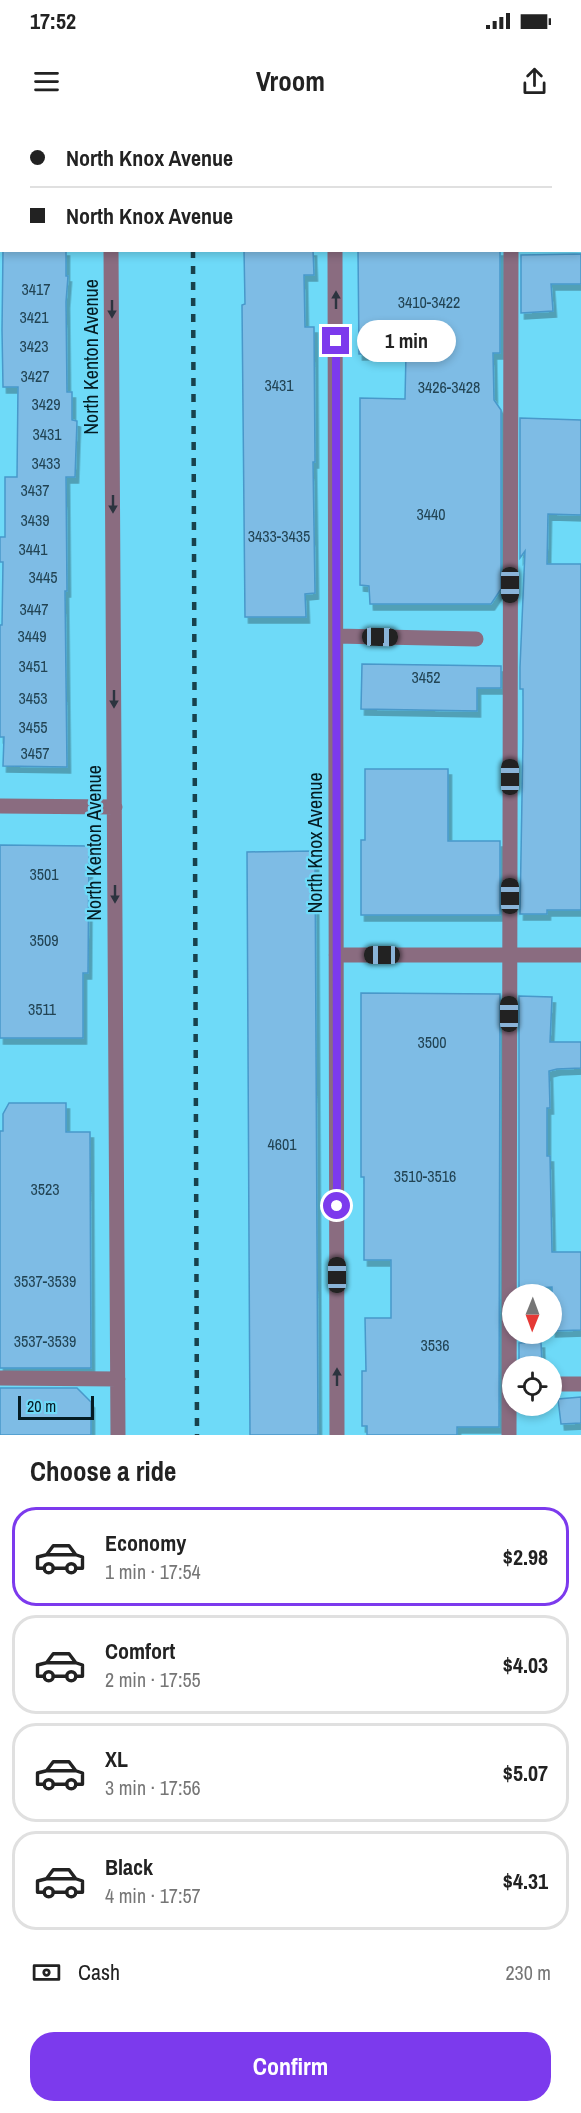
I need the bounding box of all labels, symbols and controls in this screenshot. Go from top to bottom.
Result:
text: 17:52 [30,6,76,36]
text: Vroom [256,63,325,99]
icon: menu [30,65,63,98]
icon: share [518,65,551,98]
text: North Knox Avenue [66,143,233,173]
text: North Knox Avenue [66,201,233,231]
house number: 3417 [21,278,51,300]
street label: North Kenton Avenue [77,279,104,435]
one-way arrow [331,290,340,309]
house number: 3410-3422 [398,291,460,313]
one-way arrow [107,299,117,318]
house number: 3421 [19,306,49,328]
callout: 1 min [357,320,456,362]
route end [322,327,349,354]
text: 1 min [385,327,428,354]
house number: 3423 [19,335,49,357]
house number: 3427 [20,365,50,387]
house number: 3431 [264,374,294,396]
house number: 3426-3428 [418,376,480,398]
house number: 3429 [31,393,61,415]
house number: 3431 [32,423,62,445]
house number: 3433 [31,452,61,474]
house number: 3437 [20,479,50,501]
one-way arrow [108,494,118,513]
house number: 3440 [416,503,446,525]
house number: 3439 [20,509,50,531]
house number: 3433-3435 [248,525,310,547]
house number: 3441 [18,538,48,560]
house number: 3445 [28,566,58,588]
car [501,567,519,603]
house number: 3447 [19,598,49,620]
house number: 3449 [17,625,47,647]
car [362,628,398,646]
house number: 3451 [18,655,48,677]
house number: 3452 [411,666,441,688]
house number: 3453 [18,687,48,709]
one-way arrow [109,689,119,708]
house number: 3455 [18,716,48,738]
house number: 3457 [20,742,50,764]
car [501,759,519,795]
street label: North Kenton Avenue [80,765,107,921]
street label: North Knox Avenue [301,772,328,914]
house number: 3501 [29,863,59,885]
car [501,878,519,914]
one-way arrow [110,884,120,903]
house number: 3509 [29,929,59,951]
car [364,946,400,964]
car [500,996,518,1032]
house number: 3511 [28,998,57,1020]
house number: 3500 [417,1031,447,1053]
house number: 4601 [267,1133,297,1155]
house number: 3510-3516 [394,1165,456,1187]
house number: 3523 [30,1178,60,1200]
route start [323,1192,350,1219]
car [328,1257,346,1293]
house number: 3537-3539 [14,1270,76,1292]
north arrow [502,1284,562,1344]
map controls [502,1284,562,1416]
house number: 3537-3539 [14,1330,76,1352]
house number: 3536 [420,1334,450,1356]
button: locate [502,1356,562,1416]
one-way arrow [332,1367,342,1386]
scale bar [18,1393,94,1420]
text: 20 m [27,1395,56,1417]
text: Choose a ride [30,1453,176,1489]
text: Economy [105,1528,186,1558]
icon: car [33,1530,87,1584]
text: $2.98 [503,1542,548,1572]
text: 1 min · 17:54 [105,1558,201,1585]
text: Comfort [105,1636,175,1666]
icon: car [33,1638,87,1692]
text: $4.03 [503,1650,548,1680]
text: 2 min · 17:55 [105,1666,201,1693]
text: XL [105,1744,128,1774]
icon: car [33,1746,87,1800]
text: $5.07 [503,1758,548,1788]
text: 3 min · 17:56 [105,1774,201,1801]
text: Black [105,1852,153,1882]
icon: car [33,1854,87,1908]
text: $4.31 [503,1866,548,1896]
text: 4 min · 17:57 [105,1882,201,1909]
icon: cash [30,1956,63,1989]
text: Cash [78,1957,120,1987]
text: 230 m [505,1959,551,1986]
button: Confirm [30,2032,551,2101]

